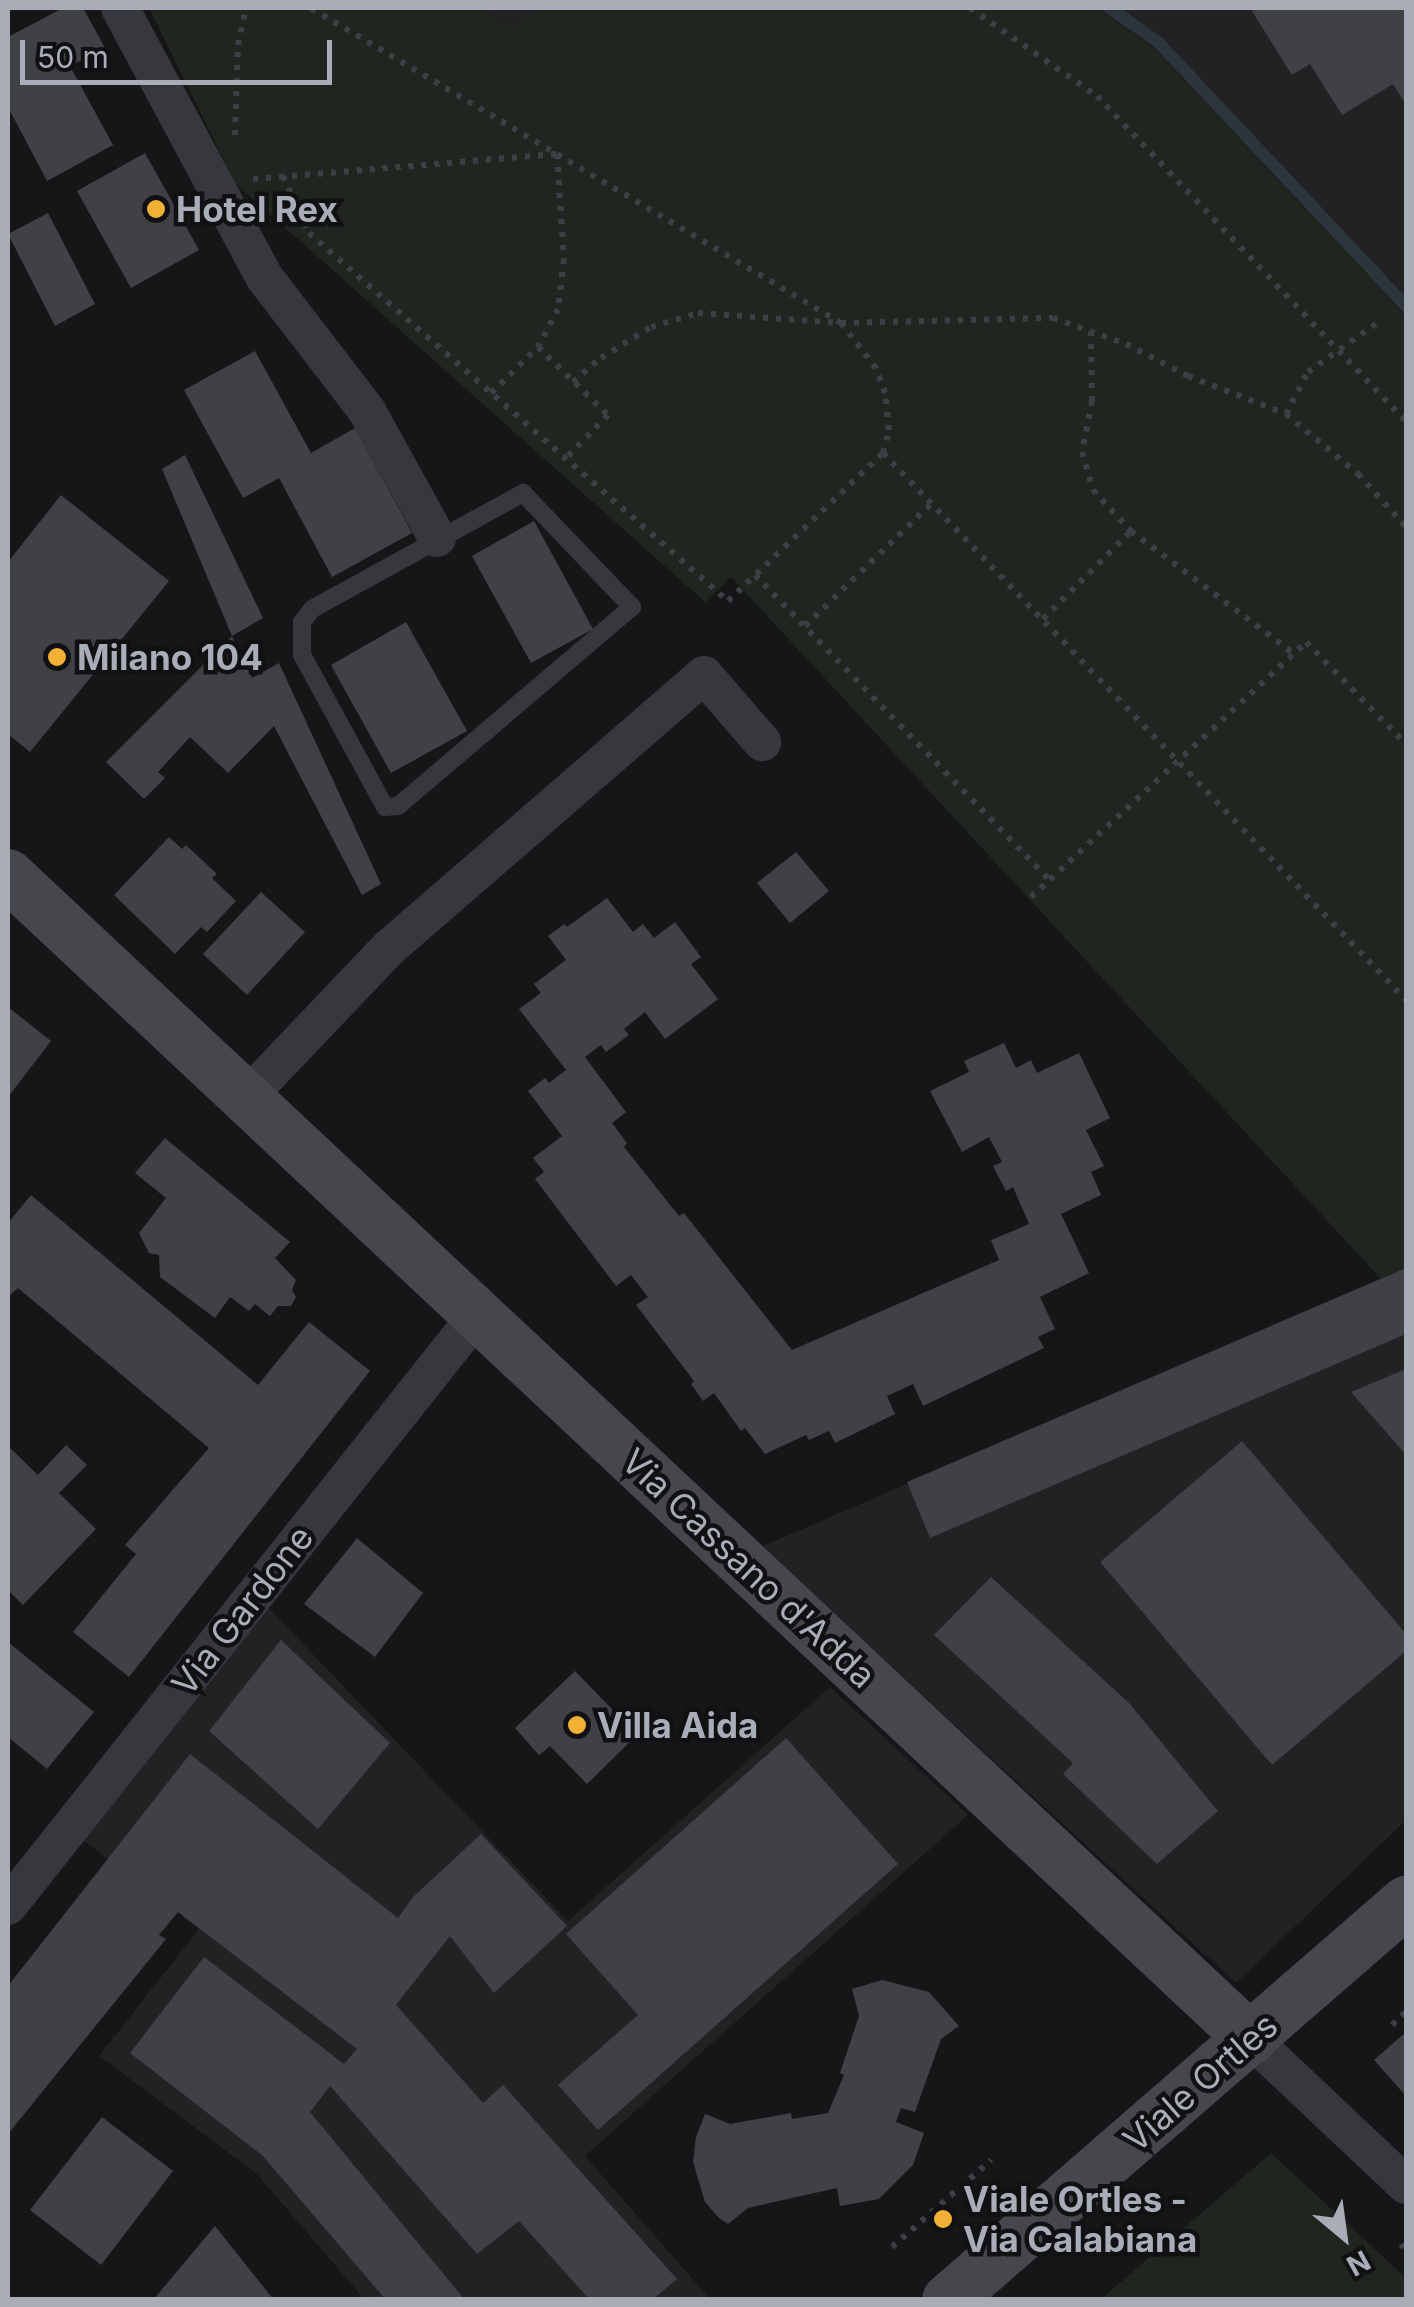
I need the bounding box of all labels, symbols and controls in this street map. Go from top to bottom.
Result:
scale bar [25,20,338,82]
text: 50 m [37,39,109,75]
place label: Hotel Rex [176,188,338,230]
marker: Hotel Rex [145,198,167,220]
place label: Milano 104 [77,636,263,678]
marker: Milano 104 [46,646,68,668]
street label: Via Cassano d'Adda [614,1440,884,1696]
street label: Via Gardone [163,1517,321,1703]
place label: Villa Aida [597,1704,758,1746]
marker: Villa Aida [566,1714,588,1736]
street label: Viale Ortles [1114,2004,1286,2160]
place label: Viale Ortles - Via Calabiana [963,2178,1197,2260]
north arrow [1294,2187,1394,2287]
marker: Viale Ortles - Via Calabiana [932,2208,954,2230]
text: N [1341,2243,1376,2283]

